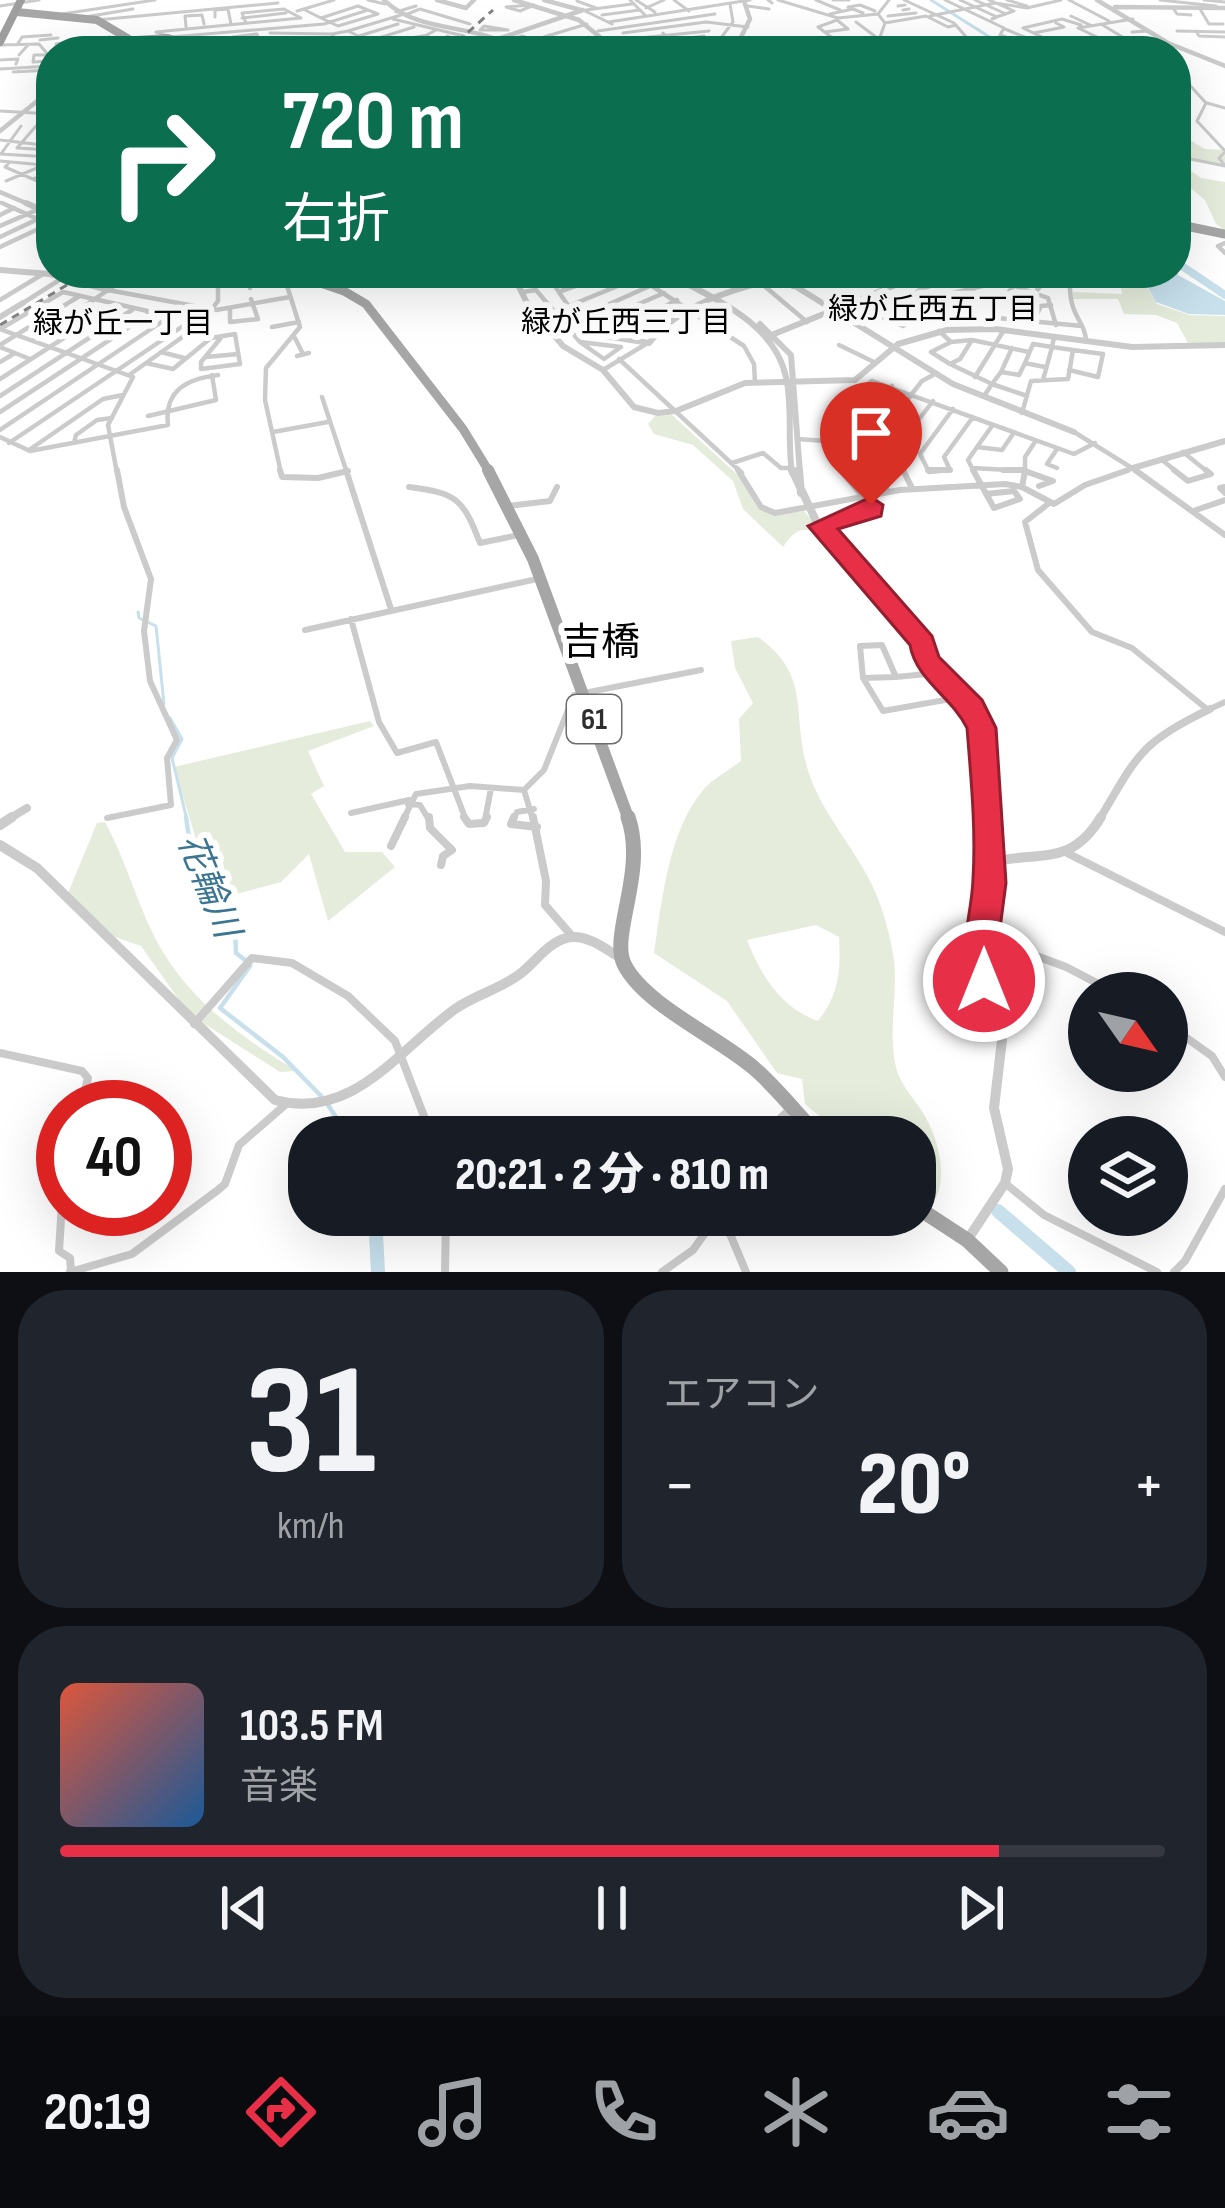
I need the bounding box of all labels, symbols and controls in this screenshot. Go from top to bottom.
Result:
text: 720 m [282,72,464,173]
icon: right [84,84,240,240]
text: 右折 [282,188,390,253]
district label: 緑が丘西五丁目 [828,292,1038,328]
district label: 緑が丘西三丁目 [521,305,731,341]
district label: 緑が丘一丁目 [33,306,213,342]
pin [820,382,922,505]
icon: arrive [838,400,904,466]
district label: 吉橋 [562,620,640,667]
road number: 61 [567,695,621,743]
water label: 花輪川 [168,828,249,948]
position arrow [921,918,1047,1044]
north arrow [1068,972,1188,1092]
map controls [1068,972,1188,1236]
speed limit sign: 40 [36,1080,192,1236]
button: layers [1068,1116,1188,1236]
text: 20:21 · 2 分 · 810 m [455,1148,769,1203]
text: 31 [245,1331,376,1518]
text: エアコン [664,1372,820,1419]
text: 20° [858,1432,971,1540]
text: − [664,1447,696,1526]
text: + [1133,1447,1165,1526]
text: km/h [277,1503,344,1550]
text: 103.5 FM [240,1699,384,1754]
text: 音楽 [240,1764,318,1811]
icon: previous [211,1875,277,1941]
icon: pause [579,1875,645,1941]
icon: next [948,1875,1014,1941]
icon: directions [239,2070,323,2154]
icon: music [411,2070,495,2154]
icon: phone [582,2070,666,2154]
icon: climate [754,2070,838,2154]
icon: car [926,2070,1010,2154]
icon: filters [1097,2070,1181,2154]
text: 20:19 [44,2080,151,2145]

